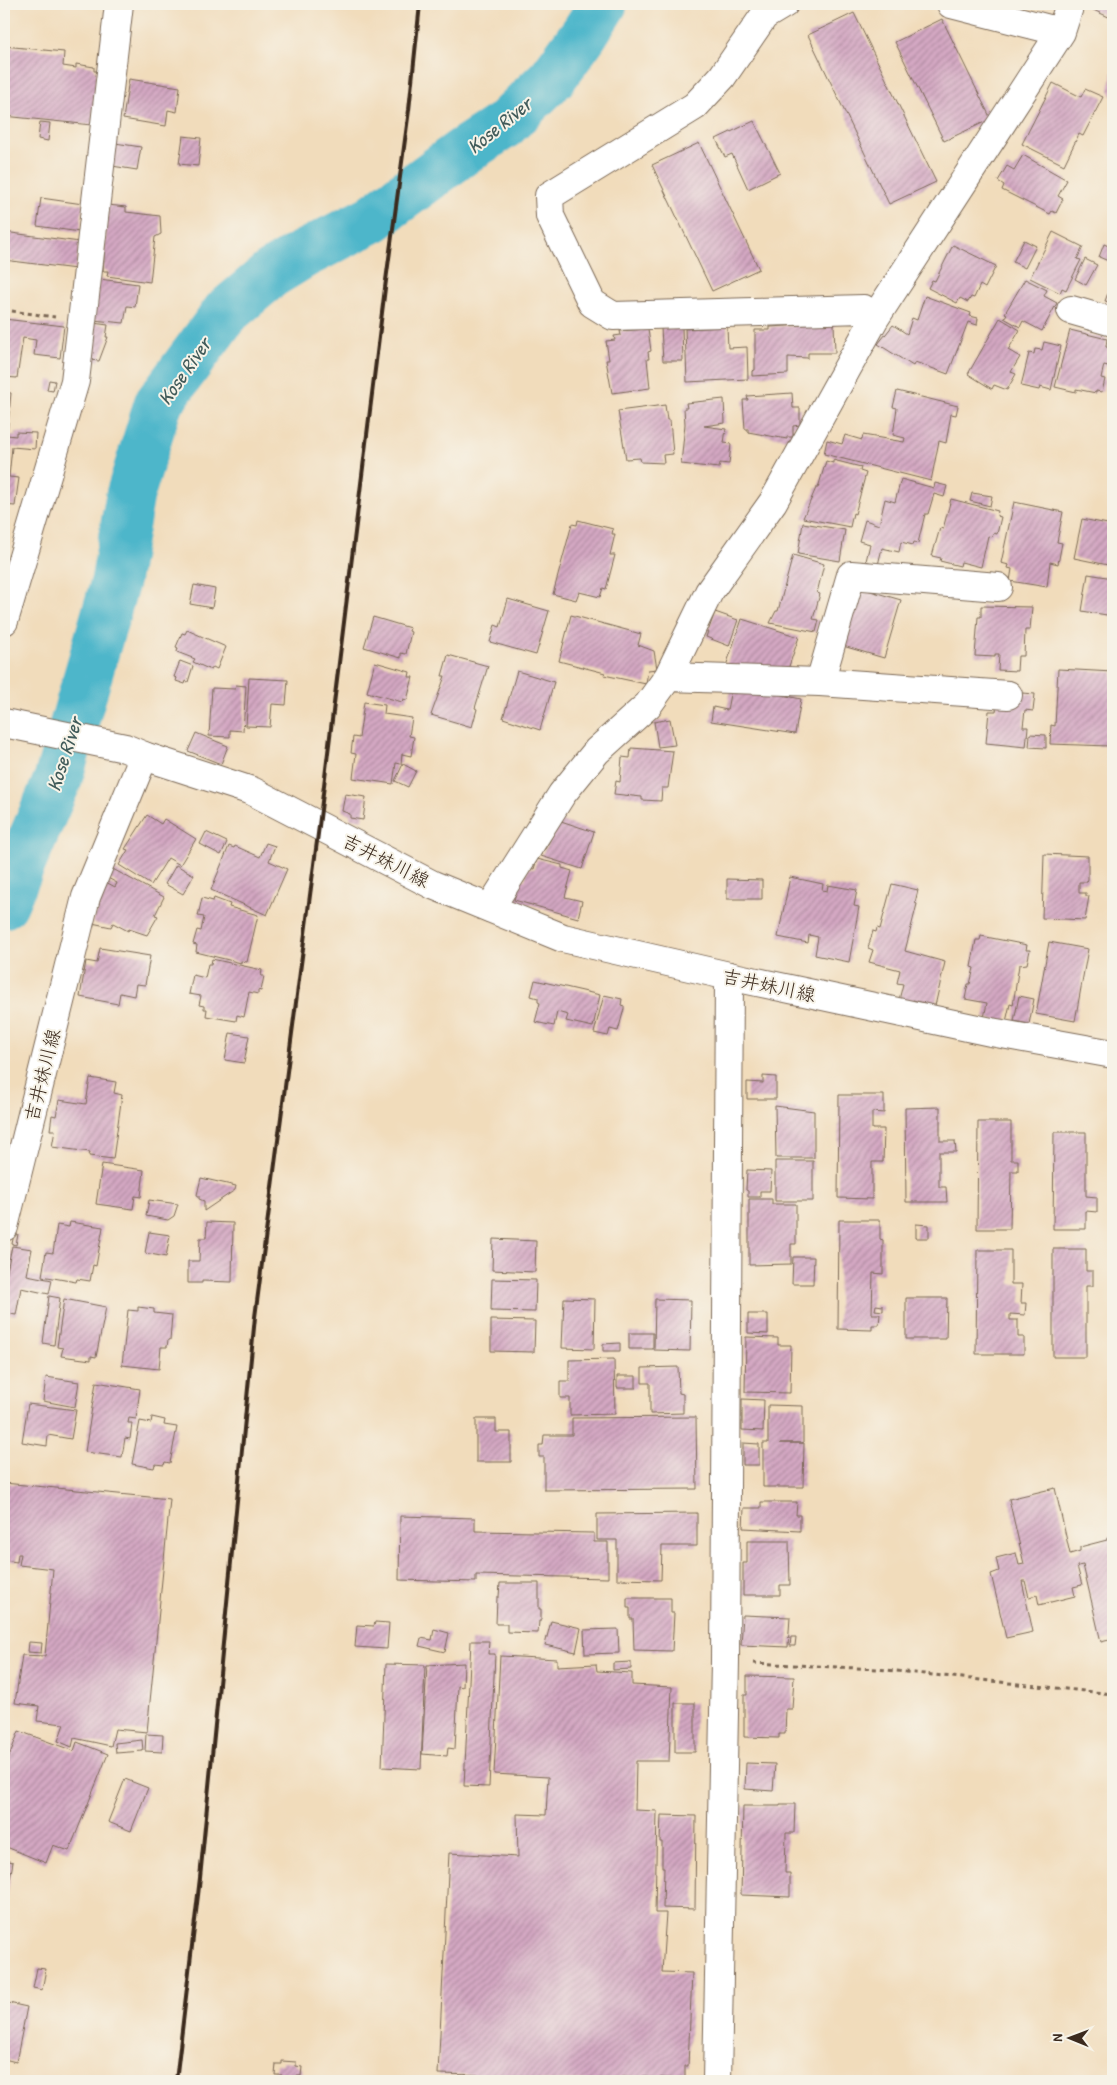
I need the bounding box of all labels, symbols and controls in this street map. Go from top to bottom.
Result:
water label: Kose River [461,89,539,159]
water label: Kose River [151,330,218,410]
water label: Kose River [39,712,89,794]
street label: 吉井妹川線 [338,827,434,893]
street label: 吉井妹川線 [720,962,818,1008]
street label: 吉井妹川線 [18,1026,66,1124]
north arrow [1044,2012,1094,2062]
text: N [1047,2033,1066,2042]

